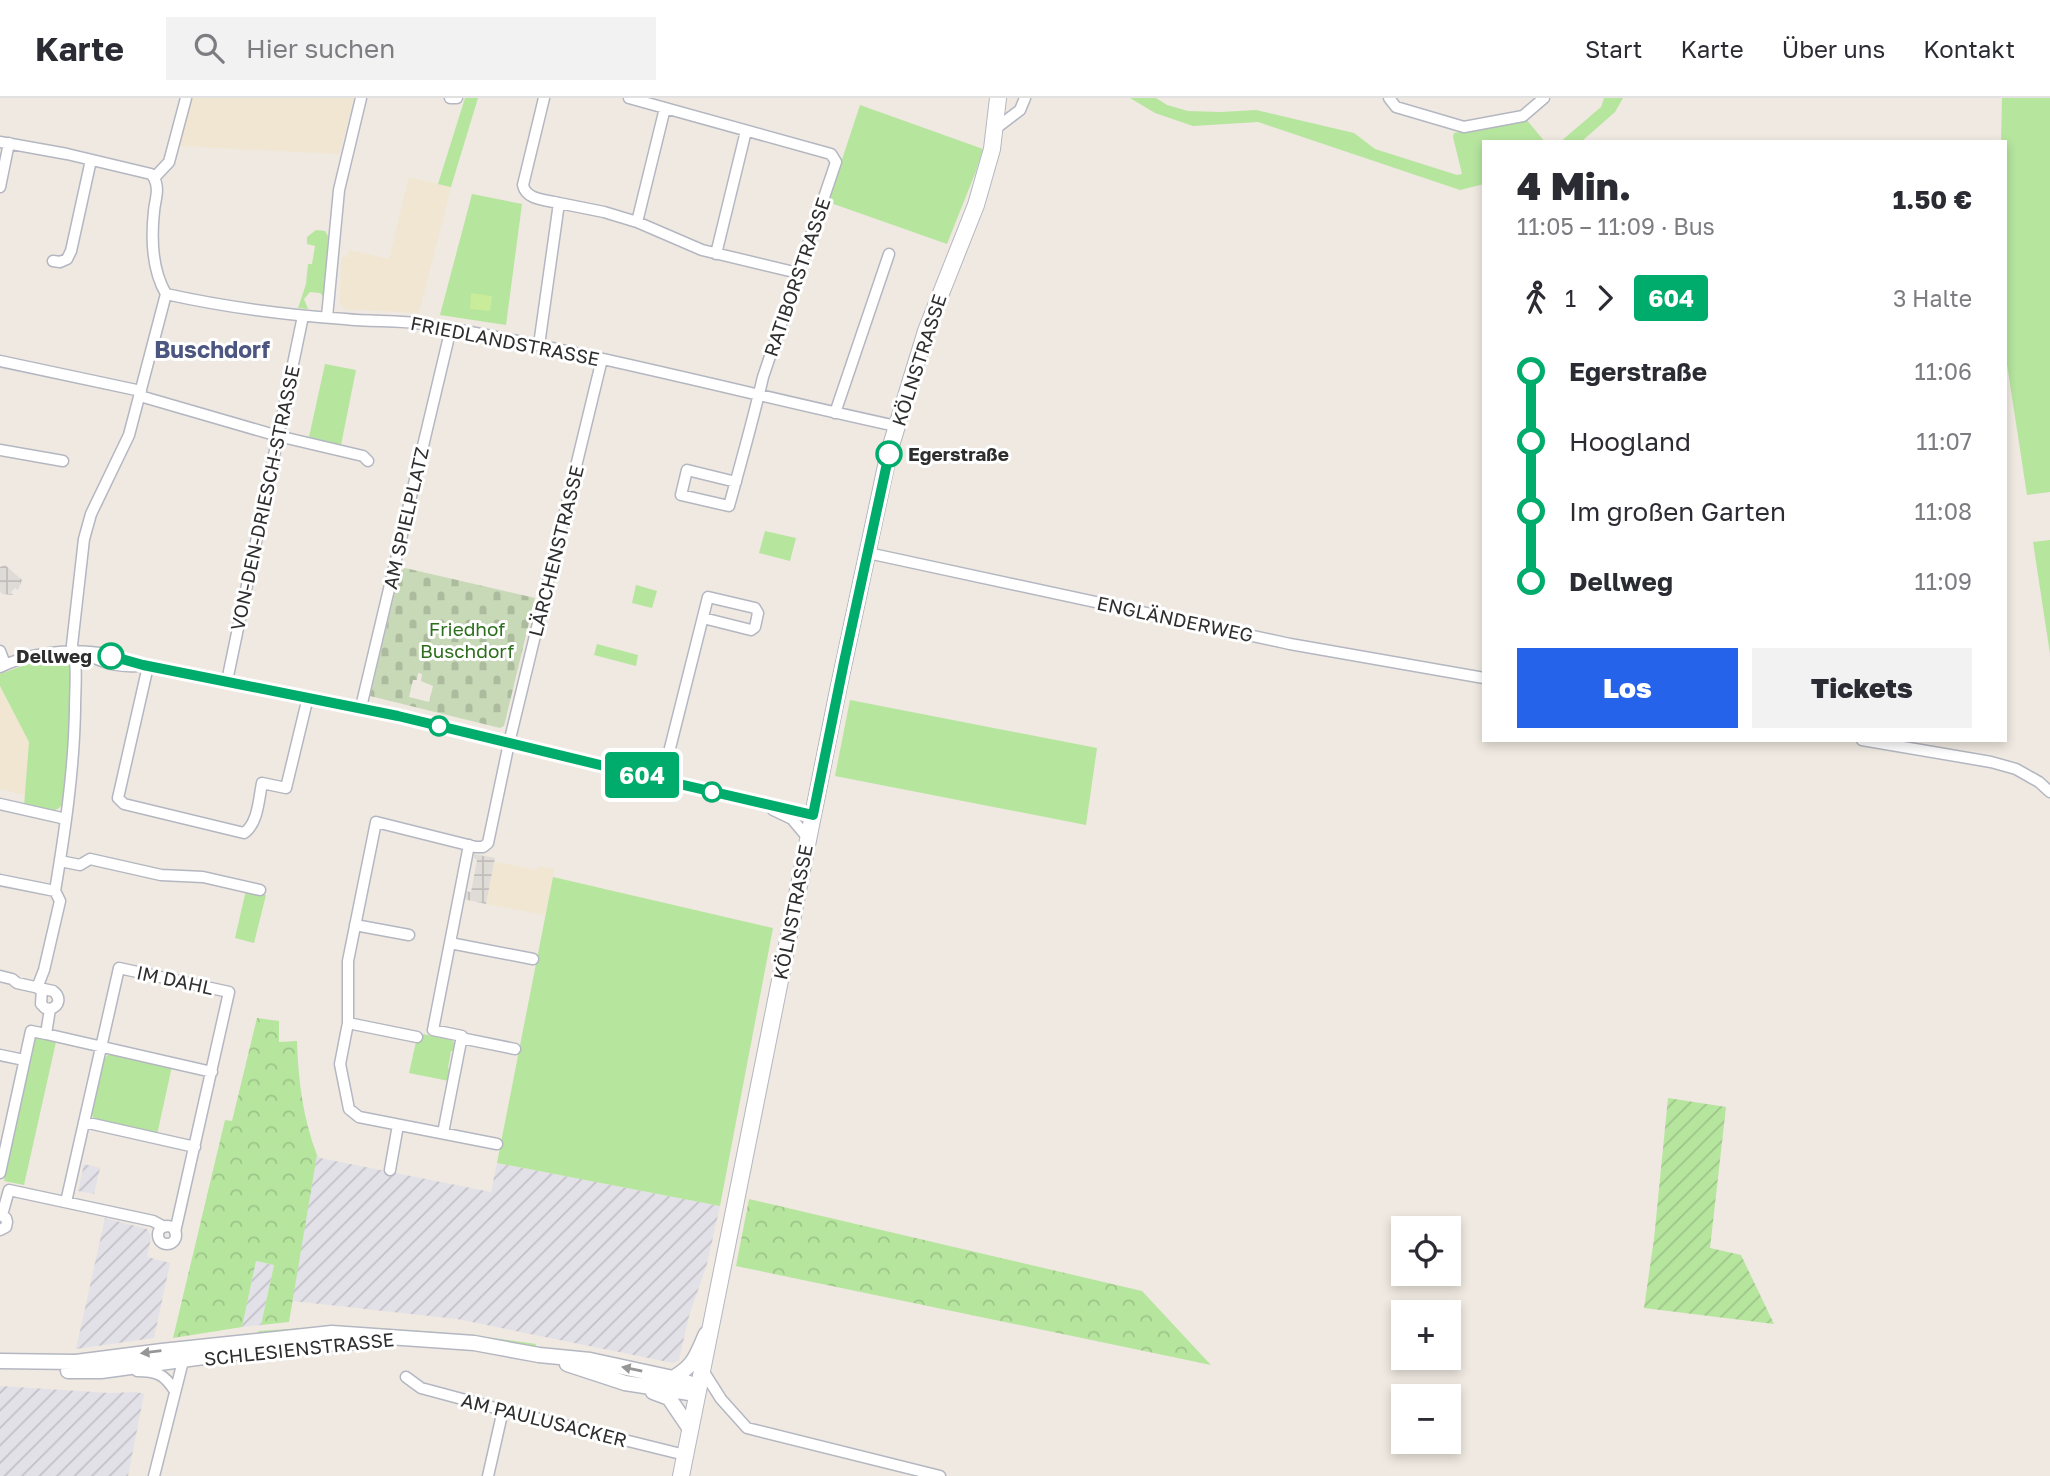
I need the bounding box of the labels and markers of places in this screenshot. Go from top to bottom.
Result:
marker: Egerstraße [876,441,902,467]
place label: Egerstraße [908,442,1009,465]
marker: Dellweg [98,643,124,669]
place label: Dellweg [16,644,92,667]
unlabelled marker [429,716,449,736]
unlabelled marker [702,782,722,802]

